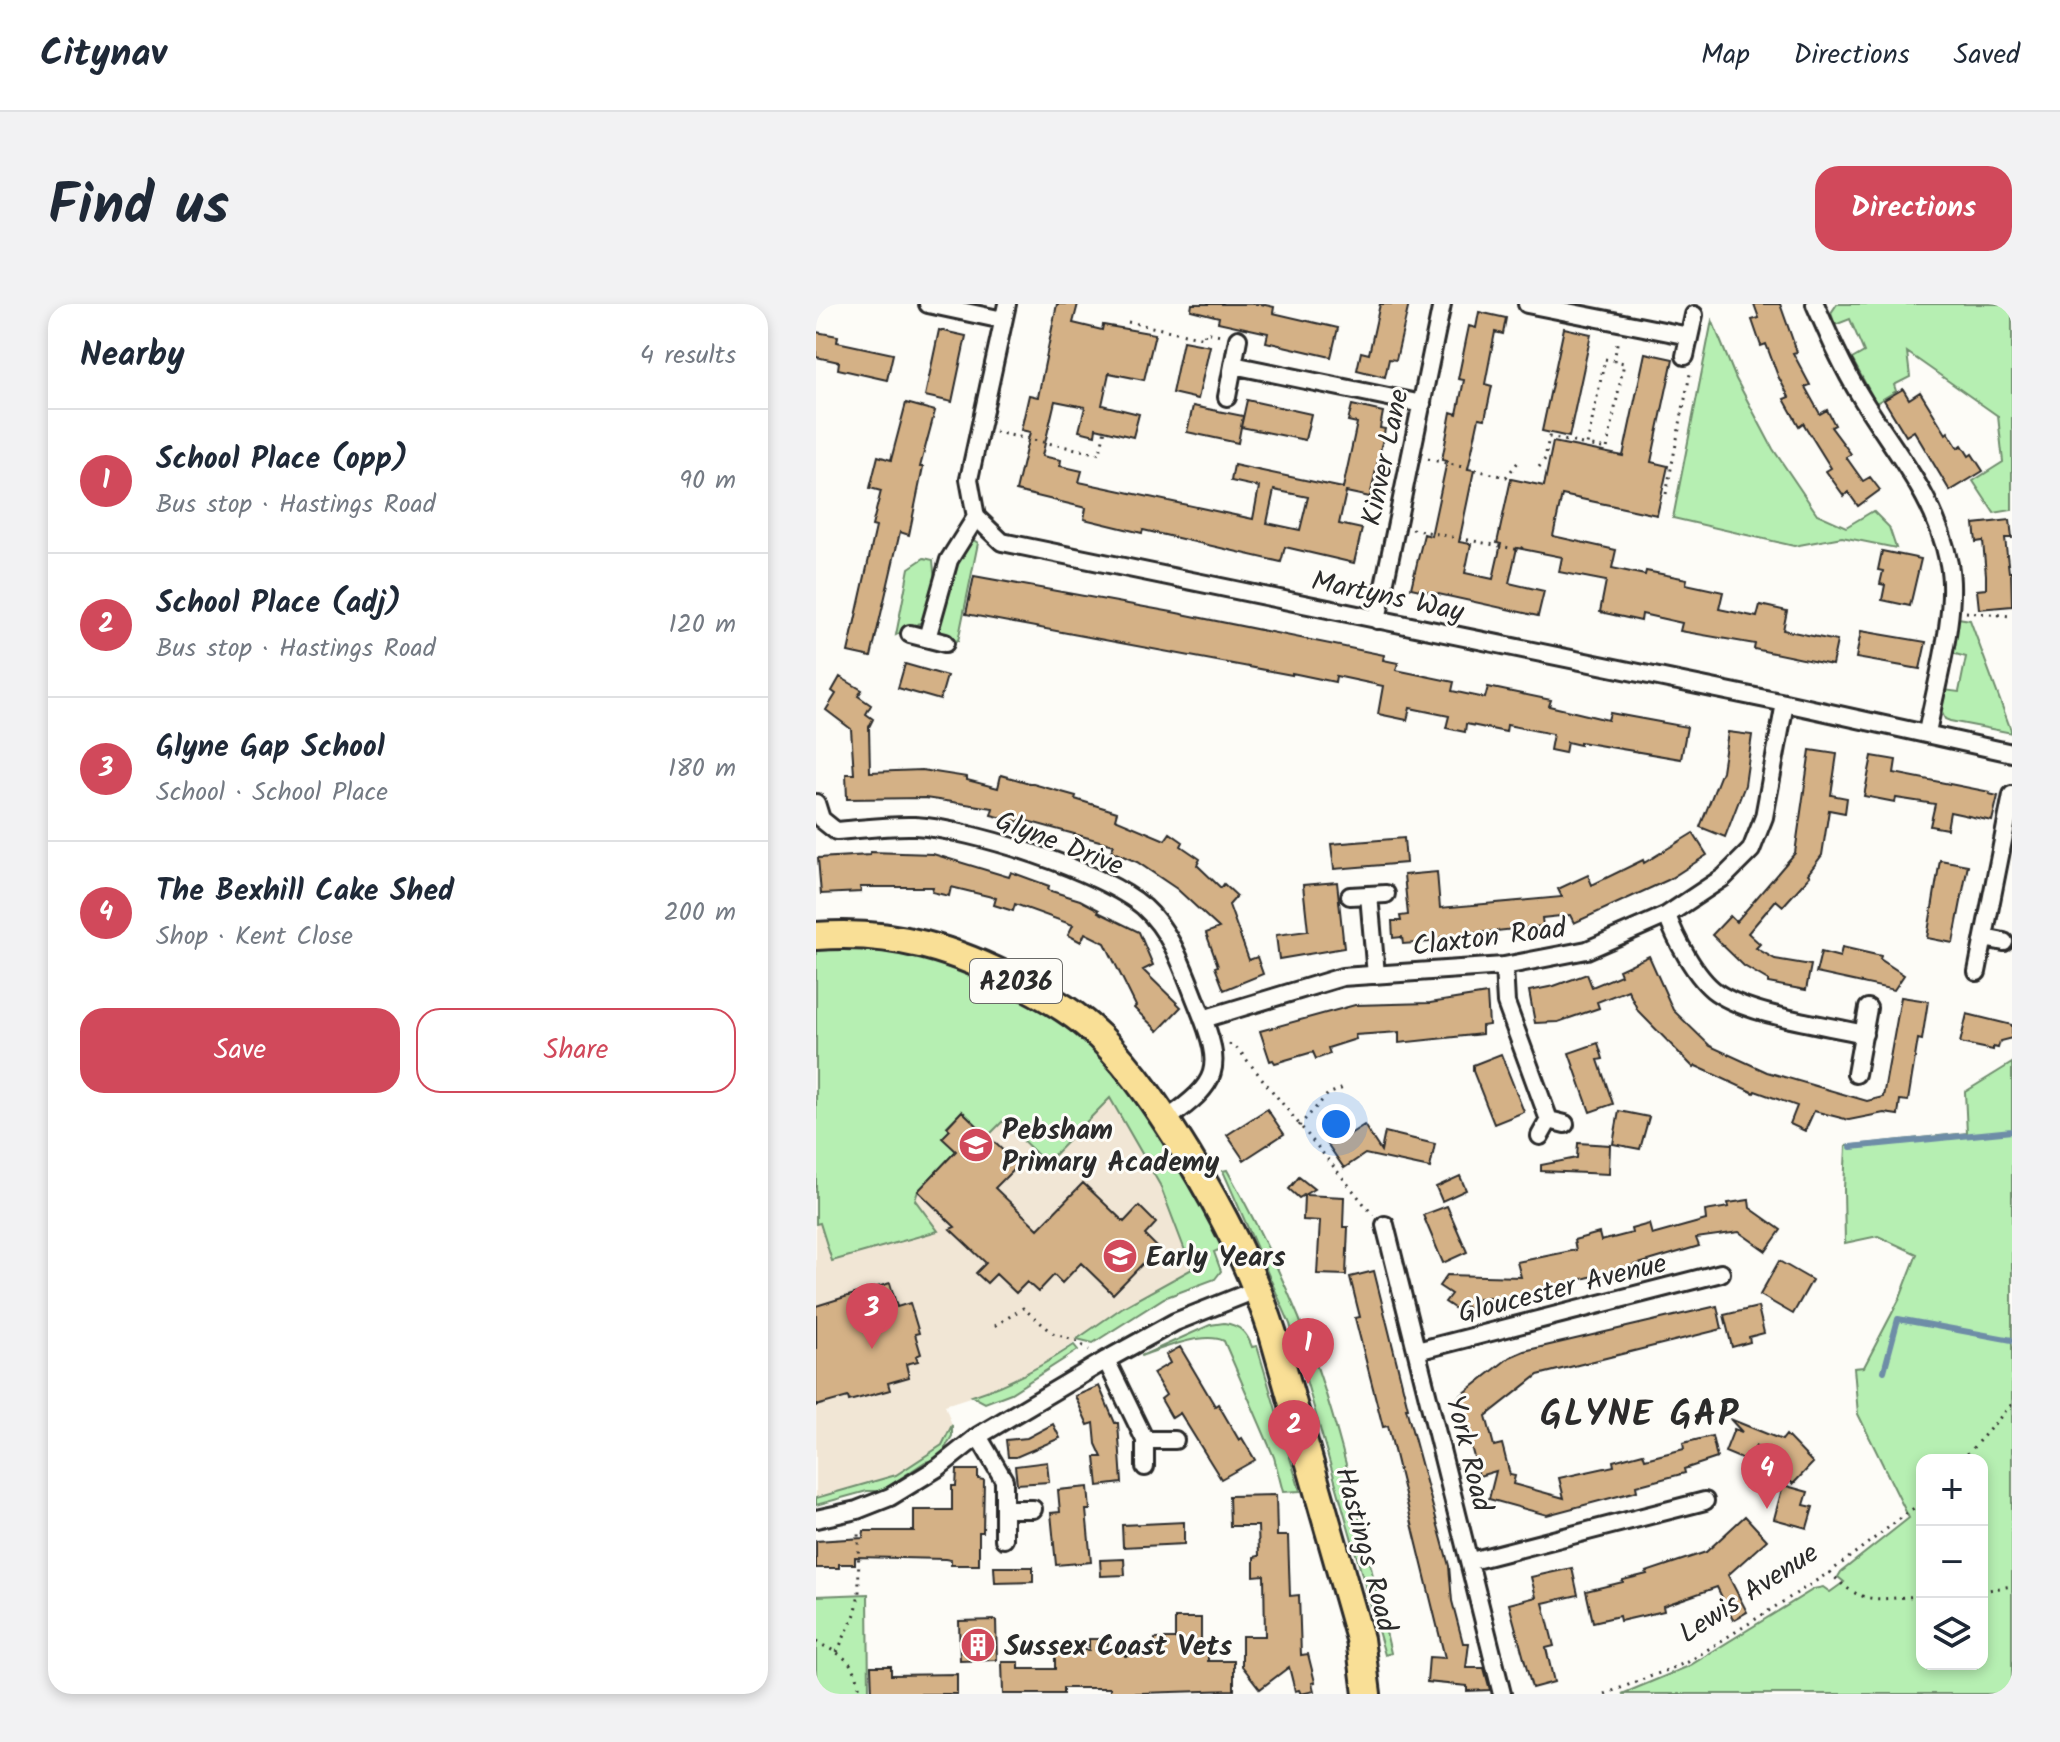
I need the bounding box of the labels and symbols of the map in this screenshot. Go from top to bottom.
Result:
street label: Kinver Lane [1350,384,1423,530]
street label: Martyns Way [1307,559,1469,636]
street label: Glyne Drive [988,799,1130,890]
street label: Claxton Road [1410,907,1570,970]
road number: A2036 [970,959,1062,1003]
your location [1316,1104,1356,1144]
place label: Pebsham Primary Academy [1002,1109,1220,1186]
school or university icon: Pebsham Primary Academy [957,1126,995,1164]
place label: Early Years [1146,1236,1286,1281]
school or university icon: Early Years [1101,1237,1139,1275]
street label: Gloucester Avenue [1454,1242,1672,1337]
pin: 3 [846,1283,898,1349]
pin: 1 [1282,1318,1334,1384]
district label: GLYNE GAP [1540,1387,1740,1444]
street label: York Road [1431,1391,1504,1518]
pin: 2 [1268,1400,1320,1466]
pin: 4 [1741,1443,1793,1509]
street label: Hastings Road [1321,1462,1408,1638]
street label: Lewis Avenue [1670,1532,1829,1656]
place label: Sussex Coast Vets [1004,1625,1232,1670]
building icon: Sussex Coast Vets [959,1626,997,1664]

